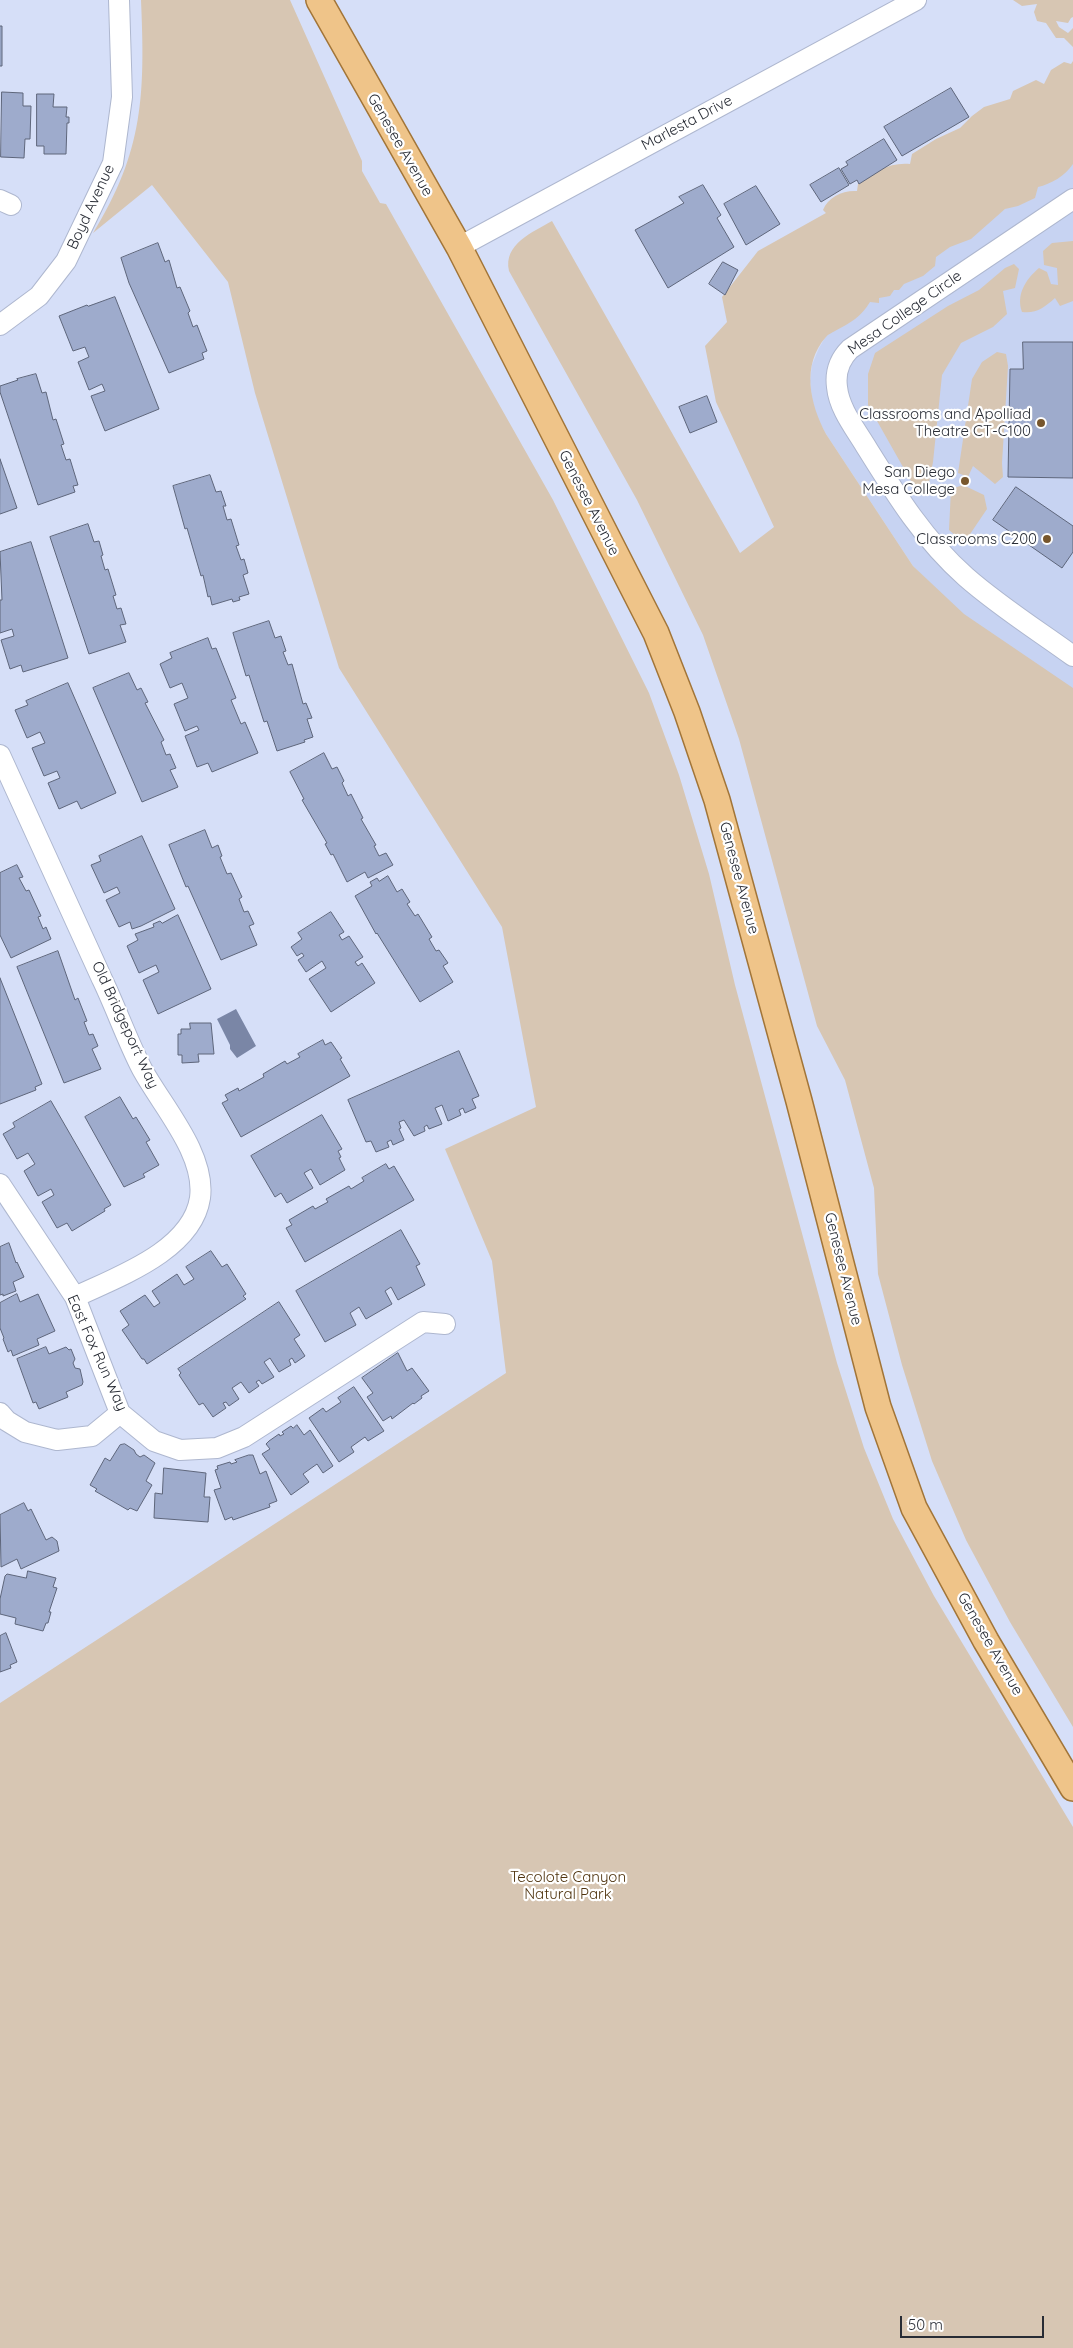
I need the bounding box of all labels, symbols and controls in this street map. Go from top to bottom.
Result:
street label: Genesee Avenue [363,91,437,199]
street label: Marlesta Drive [638,91,736,155]
street label: Boyd Avenue [63,162,119,252]
street label: Mesa College Circle [845,267,965,359]
place label: Classrooms and Apolliad Theatre CT-C100 [859,405,1031,440]
marker: Classrooms and Apolliad Theatre CT-C100 [1035,417,1047,429]
street label: Genesee Avenue [555,447,623,559]
place label: San Diego Mesa College [862,463,955,498]
marker: San Diego Mesa College [959,475,971,487]
place label: Classrooms C200 [916,530,1037,548]
marker: Classrooms C200 [1041,533,1053,545]
street label: Genesee Avenue [715,820,763,936]
street label: Old Bridgeport Way [88,958,162,1092]
street label: Genesee Avenue [820,1211,866,1327]
street label: East Fox Run Way [63,1292,131,1414]
street label: Genesee Avenue [953,1590,1027,1698]
park label: Tecolote Canyon Natural Park [510,1868,626,1903]
scale bar [903,2306,1047,2338]
text: 50 m [908,2315,943,2334]

